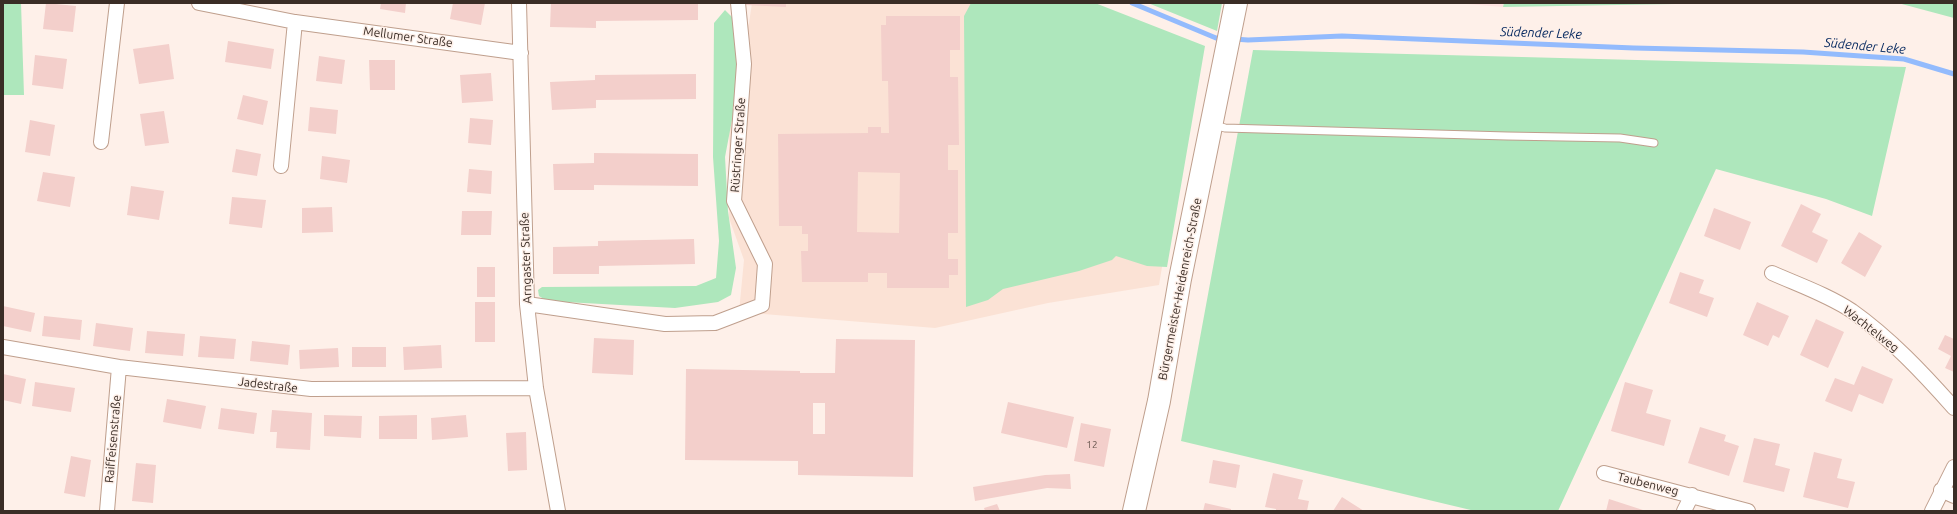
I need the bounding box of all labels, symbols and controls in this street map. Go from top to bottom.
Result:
street label: Mellumer Straße [362,24,454,50]
water label: Südender Leke [1500,24,1582,42]
water label: Südender Leke [1824,35,1906,57]
street label: Rüstringer Straße [728,97,748,193]
street label: Bürgermeister-Heidenreich-Straße [1155,197,1205,381]
street label: Arngaster Straße [517,212,535,304]
street label: Wachtelweg [1840,303,1902,355]
street label: Jadestraße [237,374,299,396]
street label: Raiffeisenstraße [102,394,124,484]
house number: 12 [1086,439,1098,451]
street label: Taubenweg [1616,469,1680,499]

